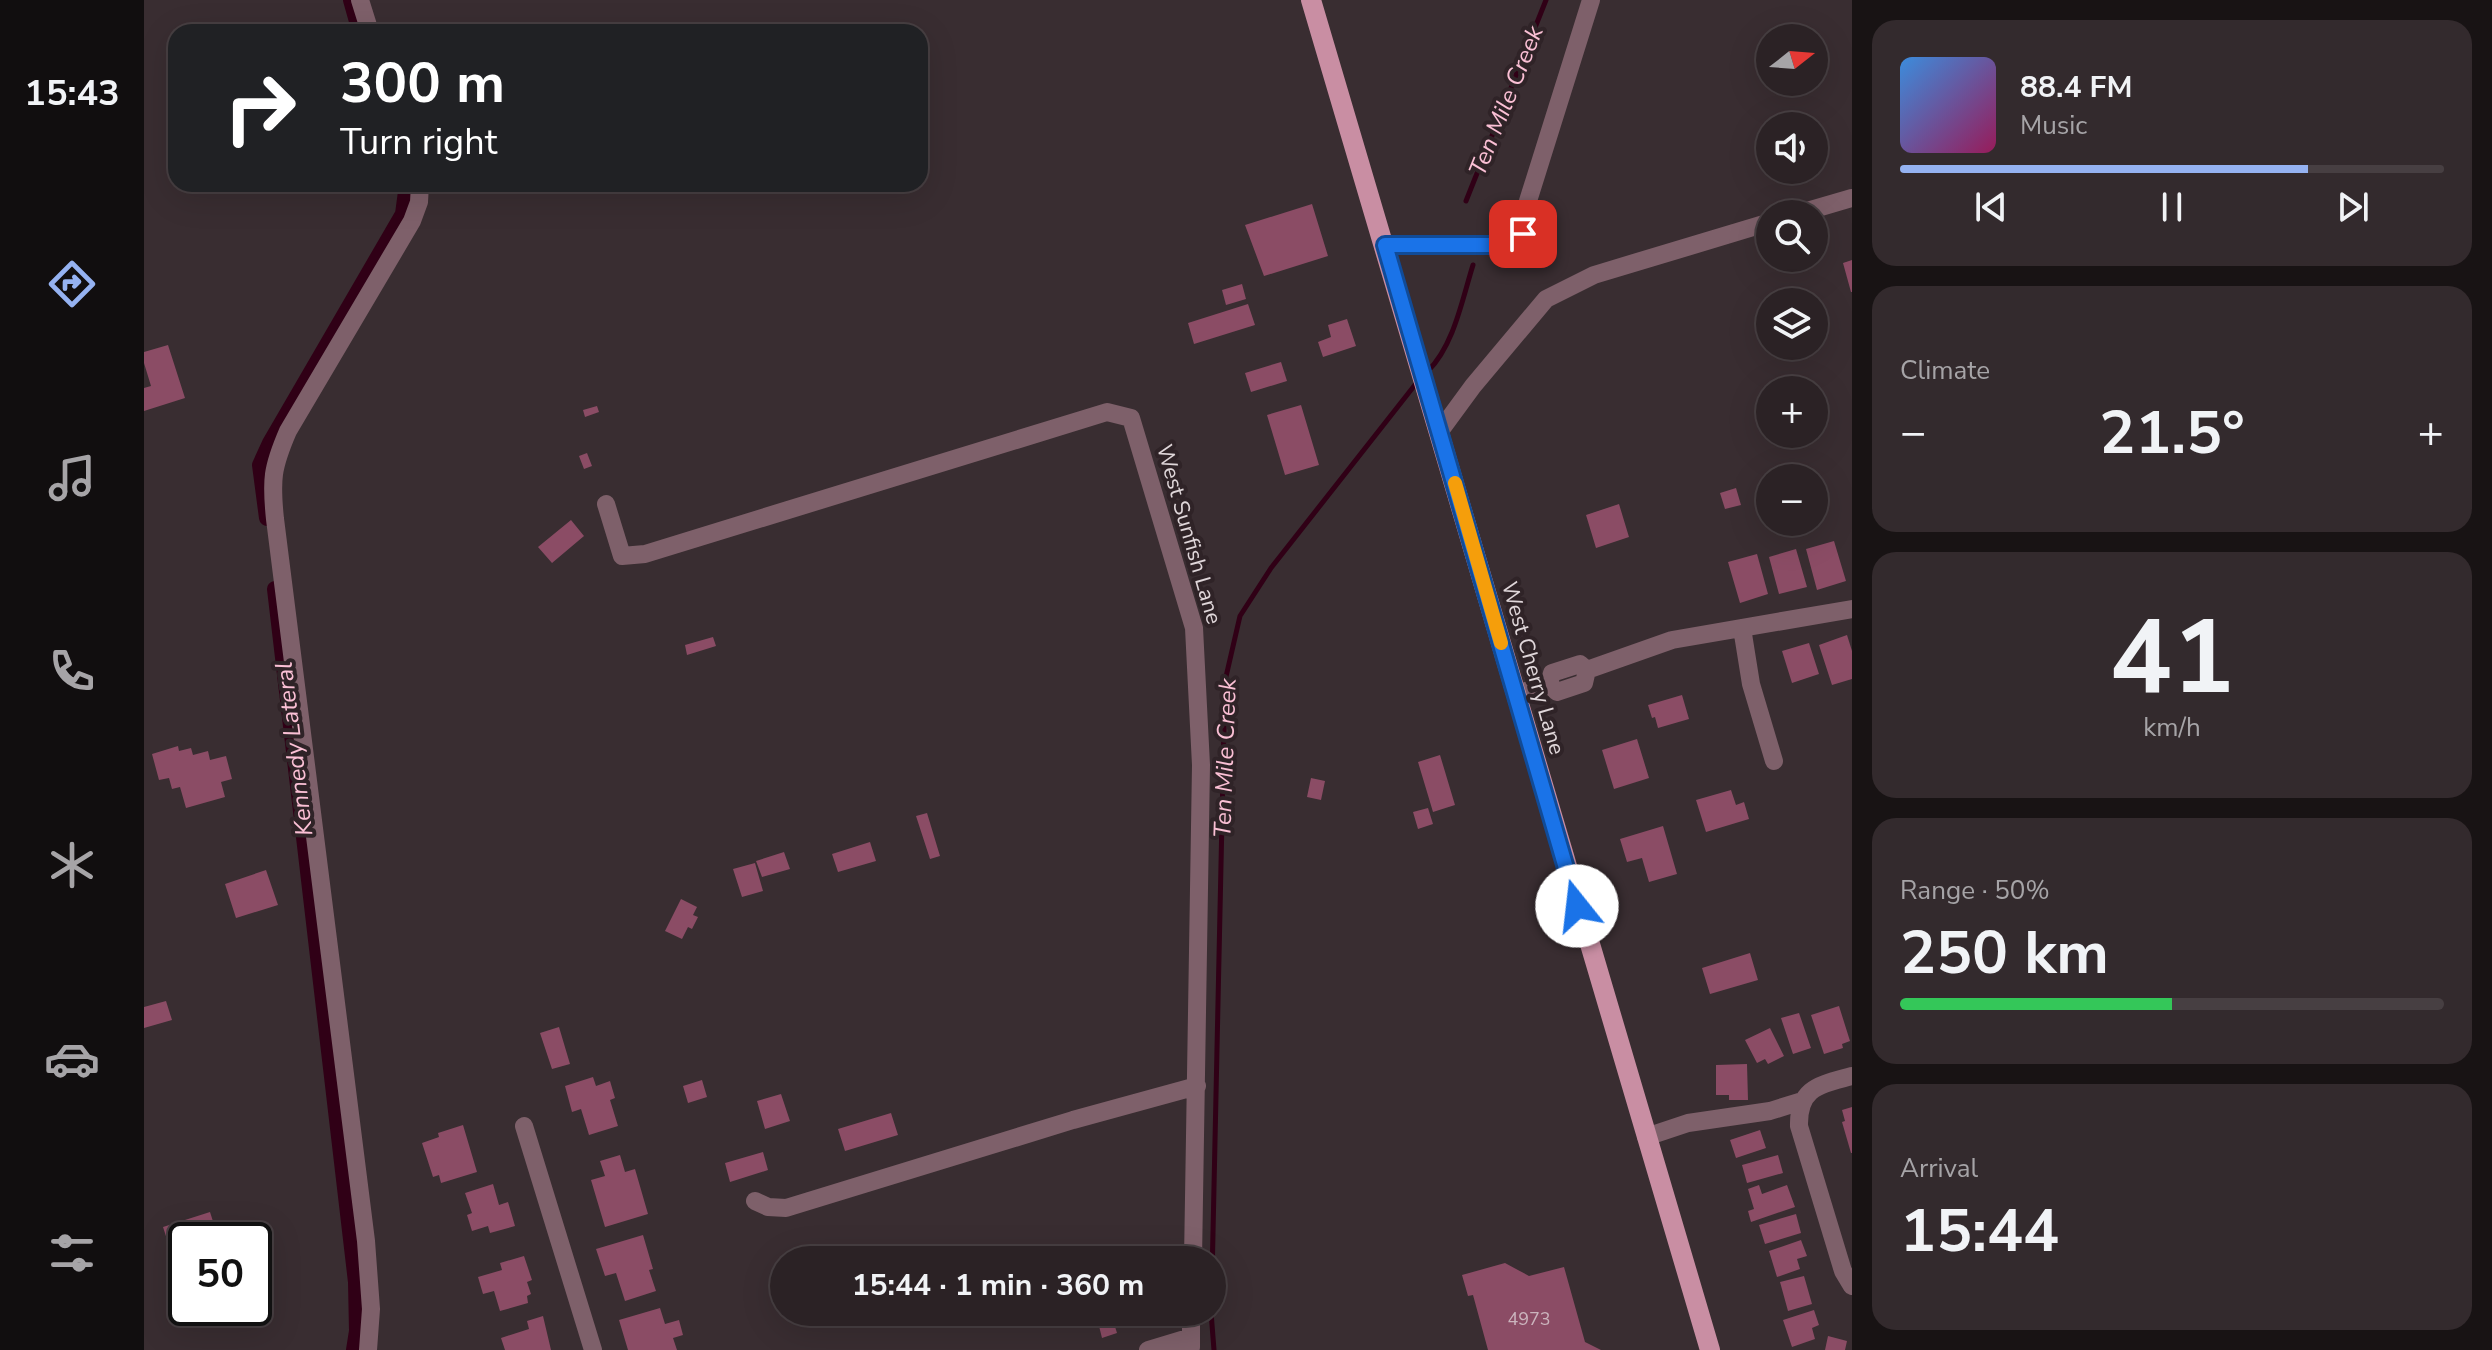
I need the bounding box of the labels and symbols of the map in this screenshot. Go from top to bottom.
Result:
water label: Ten Mile Creek [1461,20,1551,181]
north arrow [1756,24,1828,96]
pin [1489,200,1557,268]
street label: West Sunfish Lane [1149,441,1229,628]
street label: West Cherry Lane [1494,578,1572,758]
water label: Kennedy Lateral [267,660,321,838]
water label: Ten Mile Creek [1206,677,1244,838]
position arrow [1535,864,1619,948]
speed limit sign: 50 [168,1222,272,1326]
house number: 4973 [1507,1307,1551,1331]

